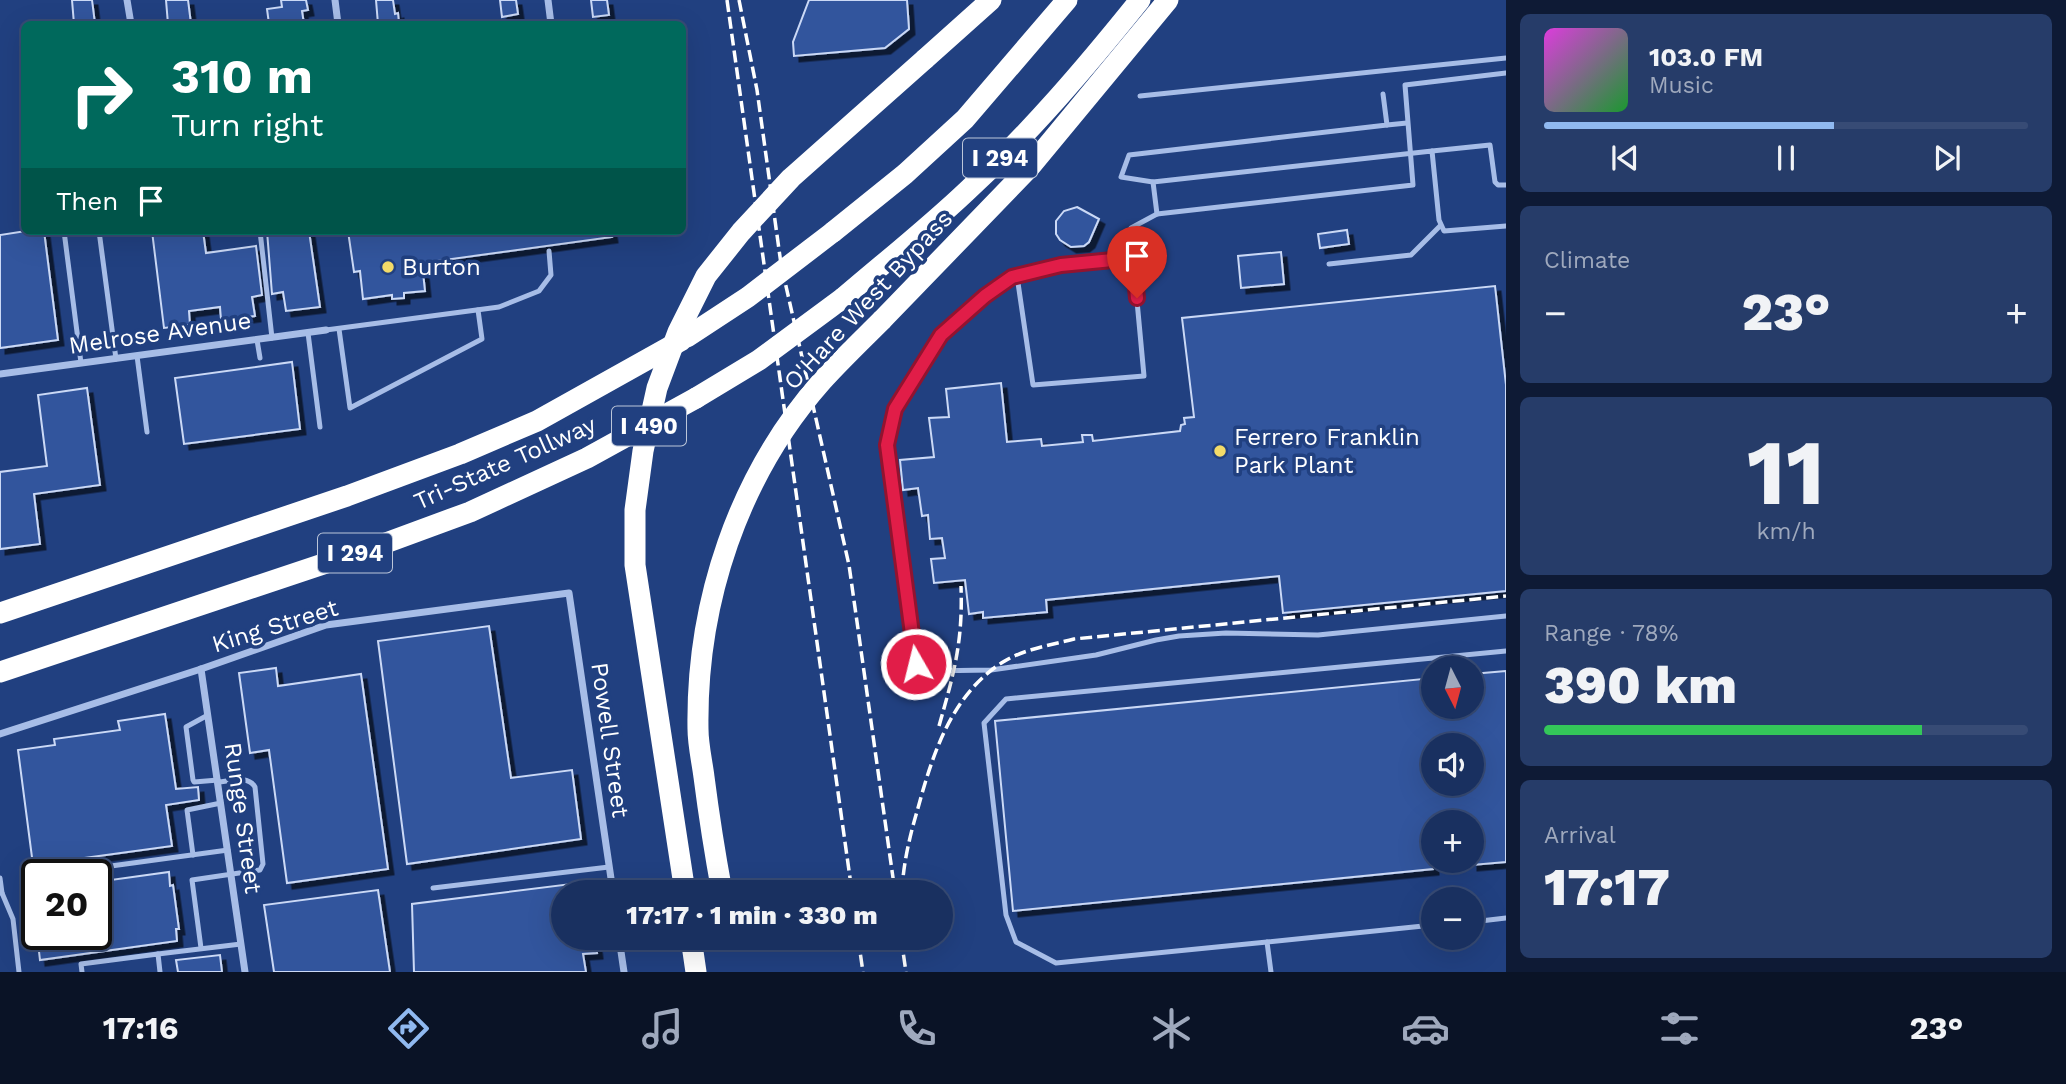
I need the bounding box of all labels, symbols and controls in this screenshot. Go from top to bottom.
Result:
text: 103.0 FM [1649,42,1763,72]
text: 310 m [171,47,313,105]
icon: right [56,49,147,140]
text: Music [1649,72,1714,99]
text: Turn right [171,106,323,144]
road number: I 294 [963,139,1037,178]
icon: previous [1606,139,1644,177]
icon: pause [1767,139,1805,177]
icon: next [1928,139,1966,177]
icon: arrive [132,182,170,220]
text: Then [56,186,118,216]
street label: O'Hare West Bypass [778,205,958,395]
pin [1107,226,1167,298]
icon: arrive [1118,237,1156,275]
text: Climate [1544,247,1630,274]
place label: Burton [402,253,481,281]
marker: Burton [380,259,396,275]
text: 23° [1742,282,1830,343]
text: − [1544,291,1567,335]
text: + [2005,291,2028,335]
street label: Melrose Avenue [67,306,253,360]
road number: I 490 [612,406,686,446]
street label: Tri-State Tollway [410,410,601,516]
text: 11 [1747,419,1825,526]
place label: Ferrero Franklin Park Plant [1234,423,1420,479]
marker: Ferrero Franklin Park Plant [1212,443,1228,459]
text: km/h [1756,518,1816,545]
road number: I 294 [318,534,392,572]
street label: King Street [209,594,341,658]
text: Range · 78% [1544,620,1678,647]
position arrow [879,627,953,701]
text: 390 km [1544,655,1737,716]
north arrow [1421,656,1484,719]
map controls [1421,656,1484,950]
street label: Powell Street [585,661,635,819]
button: sound [1421,733,1484,796]
street label: Runge Street [219,741,267,895]
button: + [1421,810,1484,873]
text: Arrival [1544,822,1616,849]
text: 17:17 [1544,857,1670,918]
speed limit sign: 20 [21,859,112,950]
button: − [1421,887,1484,950]
text: 17:17 · 1 min · 330 m [626,900,878,930]
icon: directions [384,1004,433,1053]
icon: music [638,1004,687,1053]
icon: phone [892,1004,941,1053]
icon: climate [1147,1004,1196,1053]
icon: car [1401,1004,1450,1053]
icon: filters [1655,1004,1704,1053]
text: 17:16 [103,1009,178,1047]
text: 23° [1909,1009,1963,1047]

